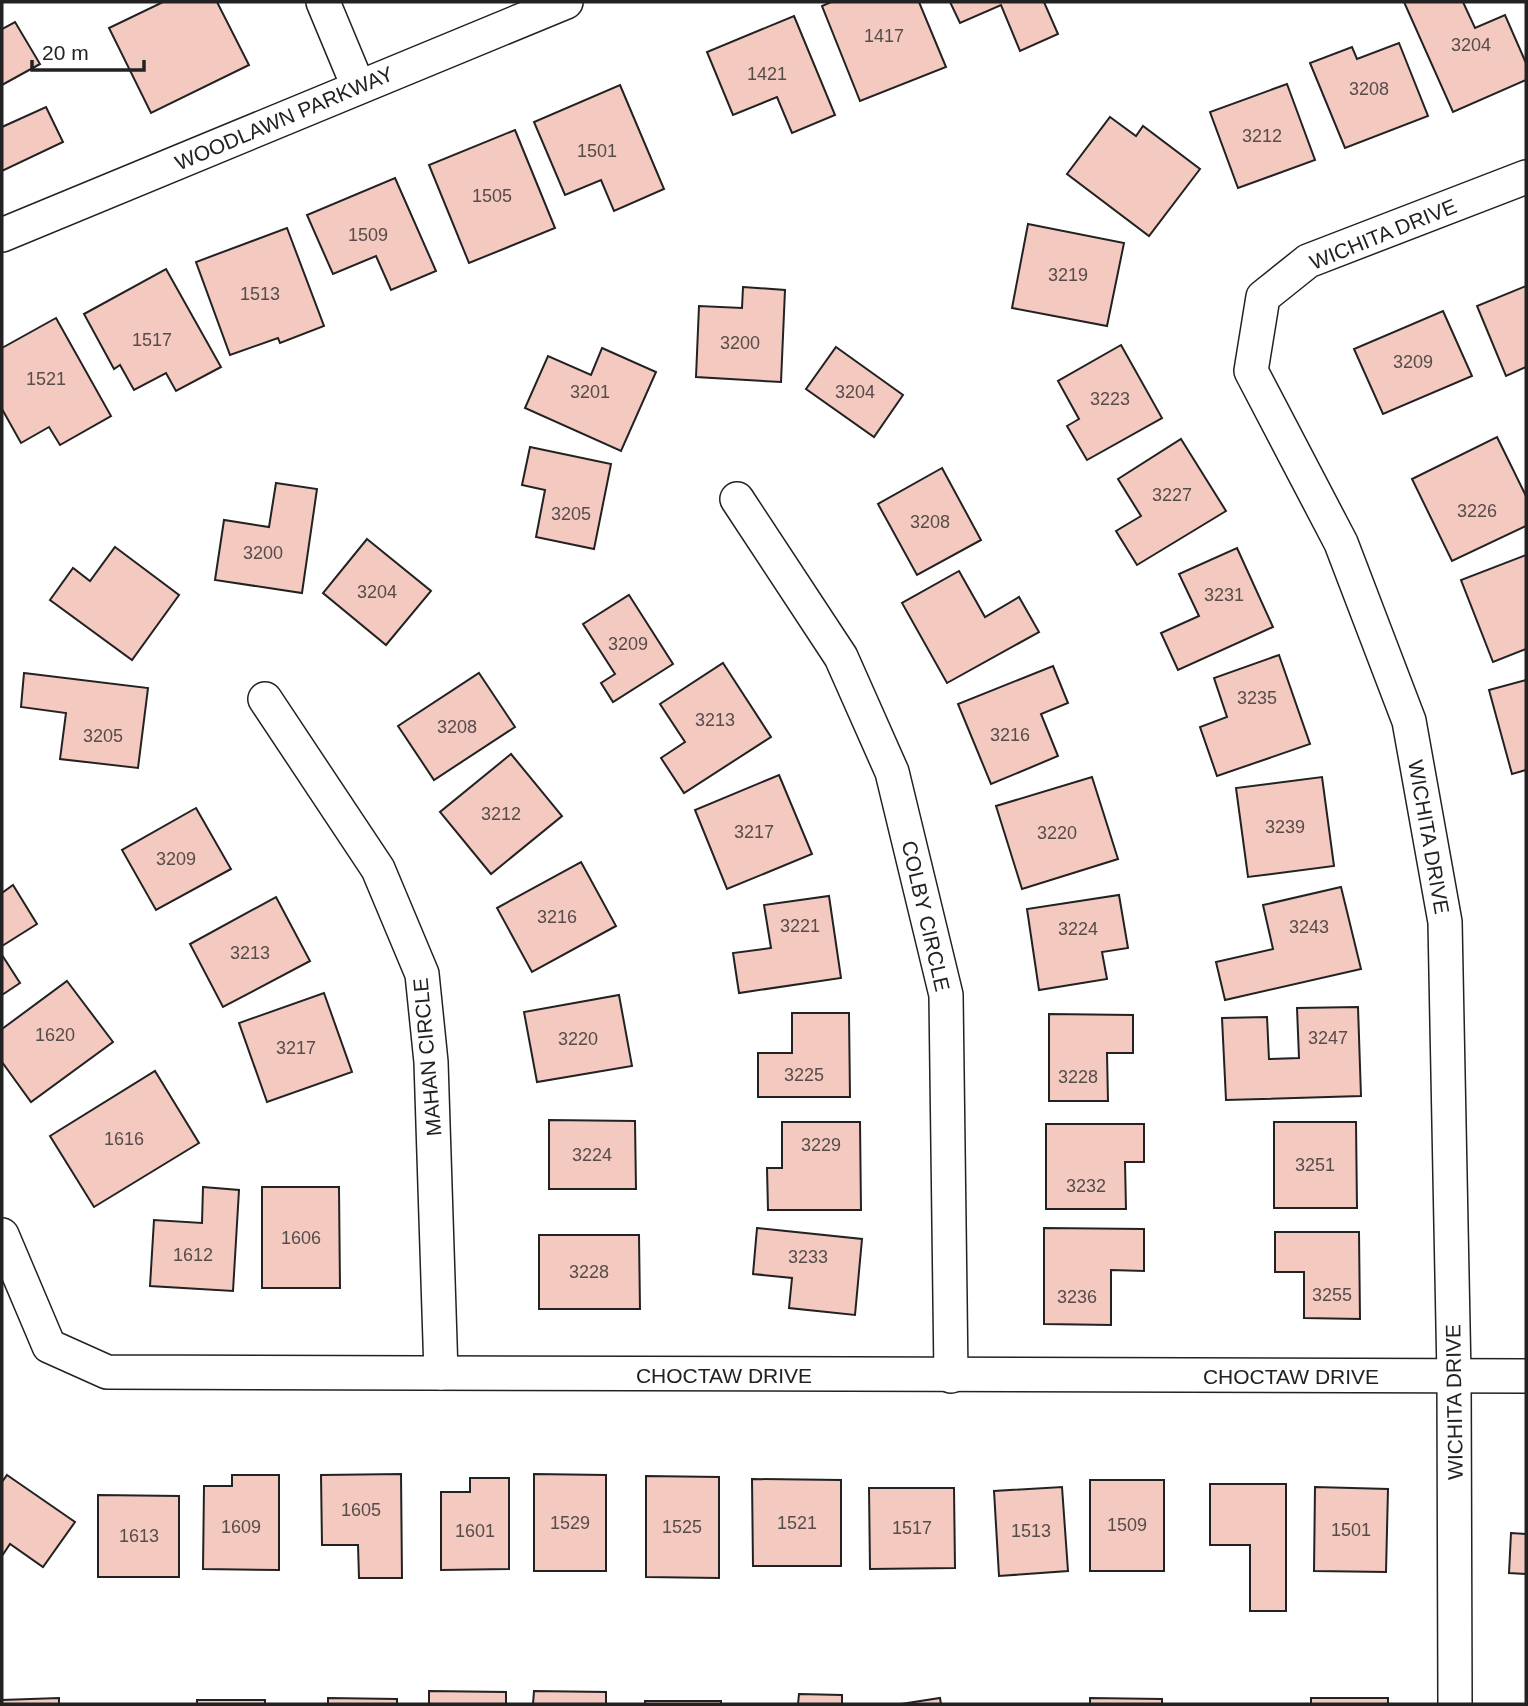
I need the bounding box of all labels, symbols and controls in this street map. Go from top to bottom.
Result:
house number: 1417 [864,26,904,46]
scale bar [32,28,144,72]
house number: 3204 [1451,35,1491,55]
text: 20 m [42,41,89,64]
street label: WOODLAWN PARKWAY [172,62,396,174]
house number: 1421 [747,64,787,84]
house number: 3208 [1349,79,1389,99]
house number: 3212 [1242,126,1282,146]
house number: 1501 [577,141,617,161]
house number: 1505 [472,186,512,206]
street label: WICHITA DRIVE [1306,194,1460,274]
house number: 1509 [348,225,388,245]
house number: 3219 [1048,265,1088,285]
house number: 1513 [240,284,280,304]
house number: 1517 [132,330,172,350]
house number: 3200 [720,333,760,353]
house number: 3209 [1393,352,1433,372]
house number: 1521 [26,369,66,389]
house number: 3201 [570,382,610,402]
house number: 3204 [835,382,875,402]
house number: 3223 [1090,389,1130,409]
house number: 3227 [1152,485,1192,505]
house number: 3226 [1457,501,1497,521]
house number: 3205 [551,504,591,524]
house number: 3208 [910,512,950,532]
house number: 3200 [243,543,283,563]
house number: 3204 [357,582,397,602]
house number: 3231 [1204,585,1244,605]
house number: 3209 [608,634,648,654]
house number: 3235 [1237,688,1277,708]
house number: 3213 [695,710,735,730]
house number: 3208 [437,717,477,737]
house number: 3216 [990,725,1030,745]
house number: 3205 [83,726,123,746]
street label: WICHITA DRIVE [1404,758,1454,916]
house number: 3212 [481,804,521,824]
house number: 3239 [1265,817,1305,837]
house number: 3217 [734,822,774,842]
house number: 3220 [1037,823,1077,843]
street label: COLBY CIRCLE [898,839,954,993]
house number: 3209 [156,849,196,869]
house number: 3216 [537,907,577,927]
house number: 3221 [780,916,820,936]
house number: 3243 [1289,917,1329,937]
house number: 3224 [1058,919,1098,939]
house number: 3213 [230,943,270,963]
street label: MAHAN CIRCLE [409,977,445,1137]
house number: 1620 [35,1025,75,1045]
house number: 3247 [1308,1028,1348,1048]
house number: 3220 [558,1029,598,1049]
house number: 3217 [276,1038,316,1058]
house number: 3225 [784,1065,824,1085]
house number: 3228 [1058,1067,1098,1087]
house number: 1616 [104,1129,144,1149]
house number: 3229 [801,1135,841,1155]
house number: 3224 [572,1145,612,1165]
house number: 3251 [1295,1155,1335,1175]
house number: 3232 [1066,1176,1106,1196]
house number: 1606 [281,1228,321,1248]
house number: 1612 [173,1245,213,1265]
house number: 3233 [788,1247,828,1267]
house number: 3228 [569,1262,609,1282]
house number: 3255 [1312,1285,1352,1305]
house number: 3236 [1057,1287,1097,1307]
street label: WICHITA DRIVE [1441,1324,1467,1480]
street label: CHOCTAW DRIVE [636,1364,812,1387]
street label: CHOCTAW DRIVE [1203,1365,1379,1388]
house number: 1605 [341,1500,381,1520]
house number: 1529 [550,1513,590,1533]
house number: 1521 [777,1513,817,1533]
house number: 1509 [1107,1515,1147,1535]
house number: 1609 [221,1517,261,1537]
house number: 1525 [662,1517,702,1537]
house number: 1517 [892,1518,932,1538]
house number: 1501 [1331,1520,1371,1540]
house number: 1601 [455,1521,495,1541]
house number: 1513 [1011,1521,1051,1541]
house number: 1613 [119,1526,159,1546]

